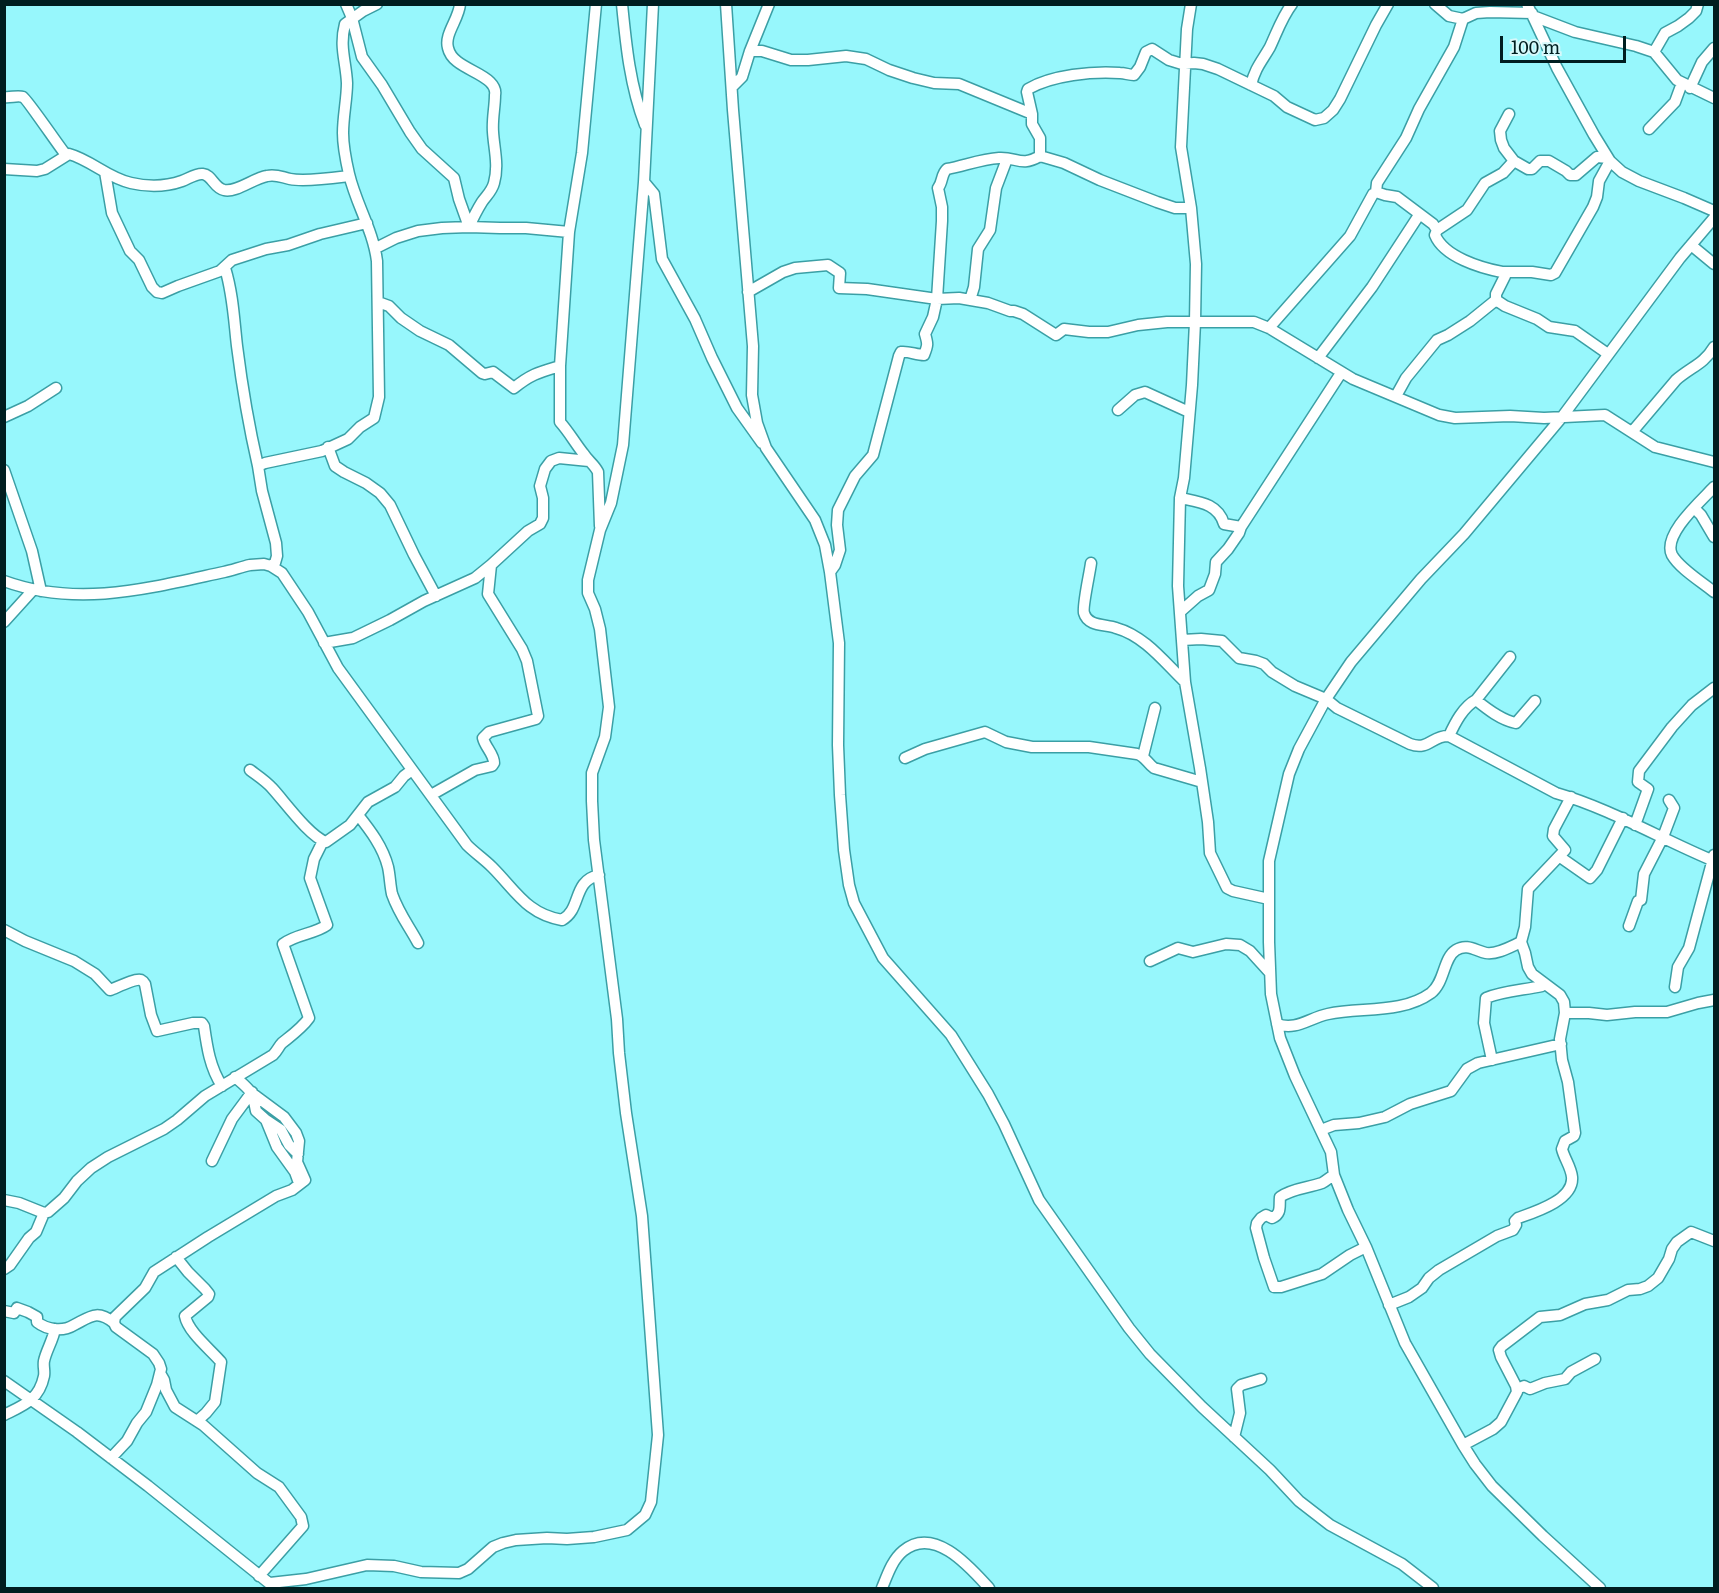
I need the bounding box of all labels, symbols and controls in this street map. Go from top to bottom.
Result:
scale bar [1503,24,1629,62]
text: 100 m [1511,33,1560,60]

